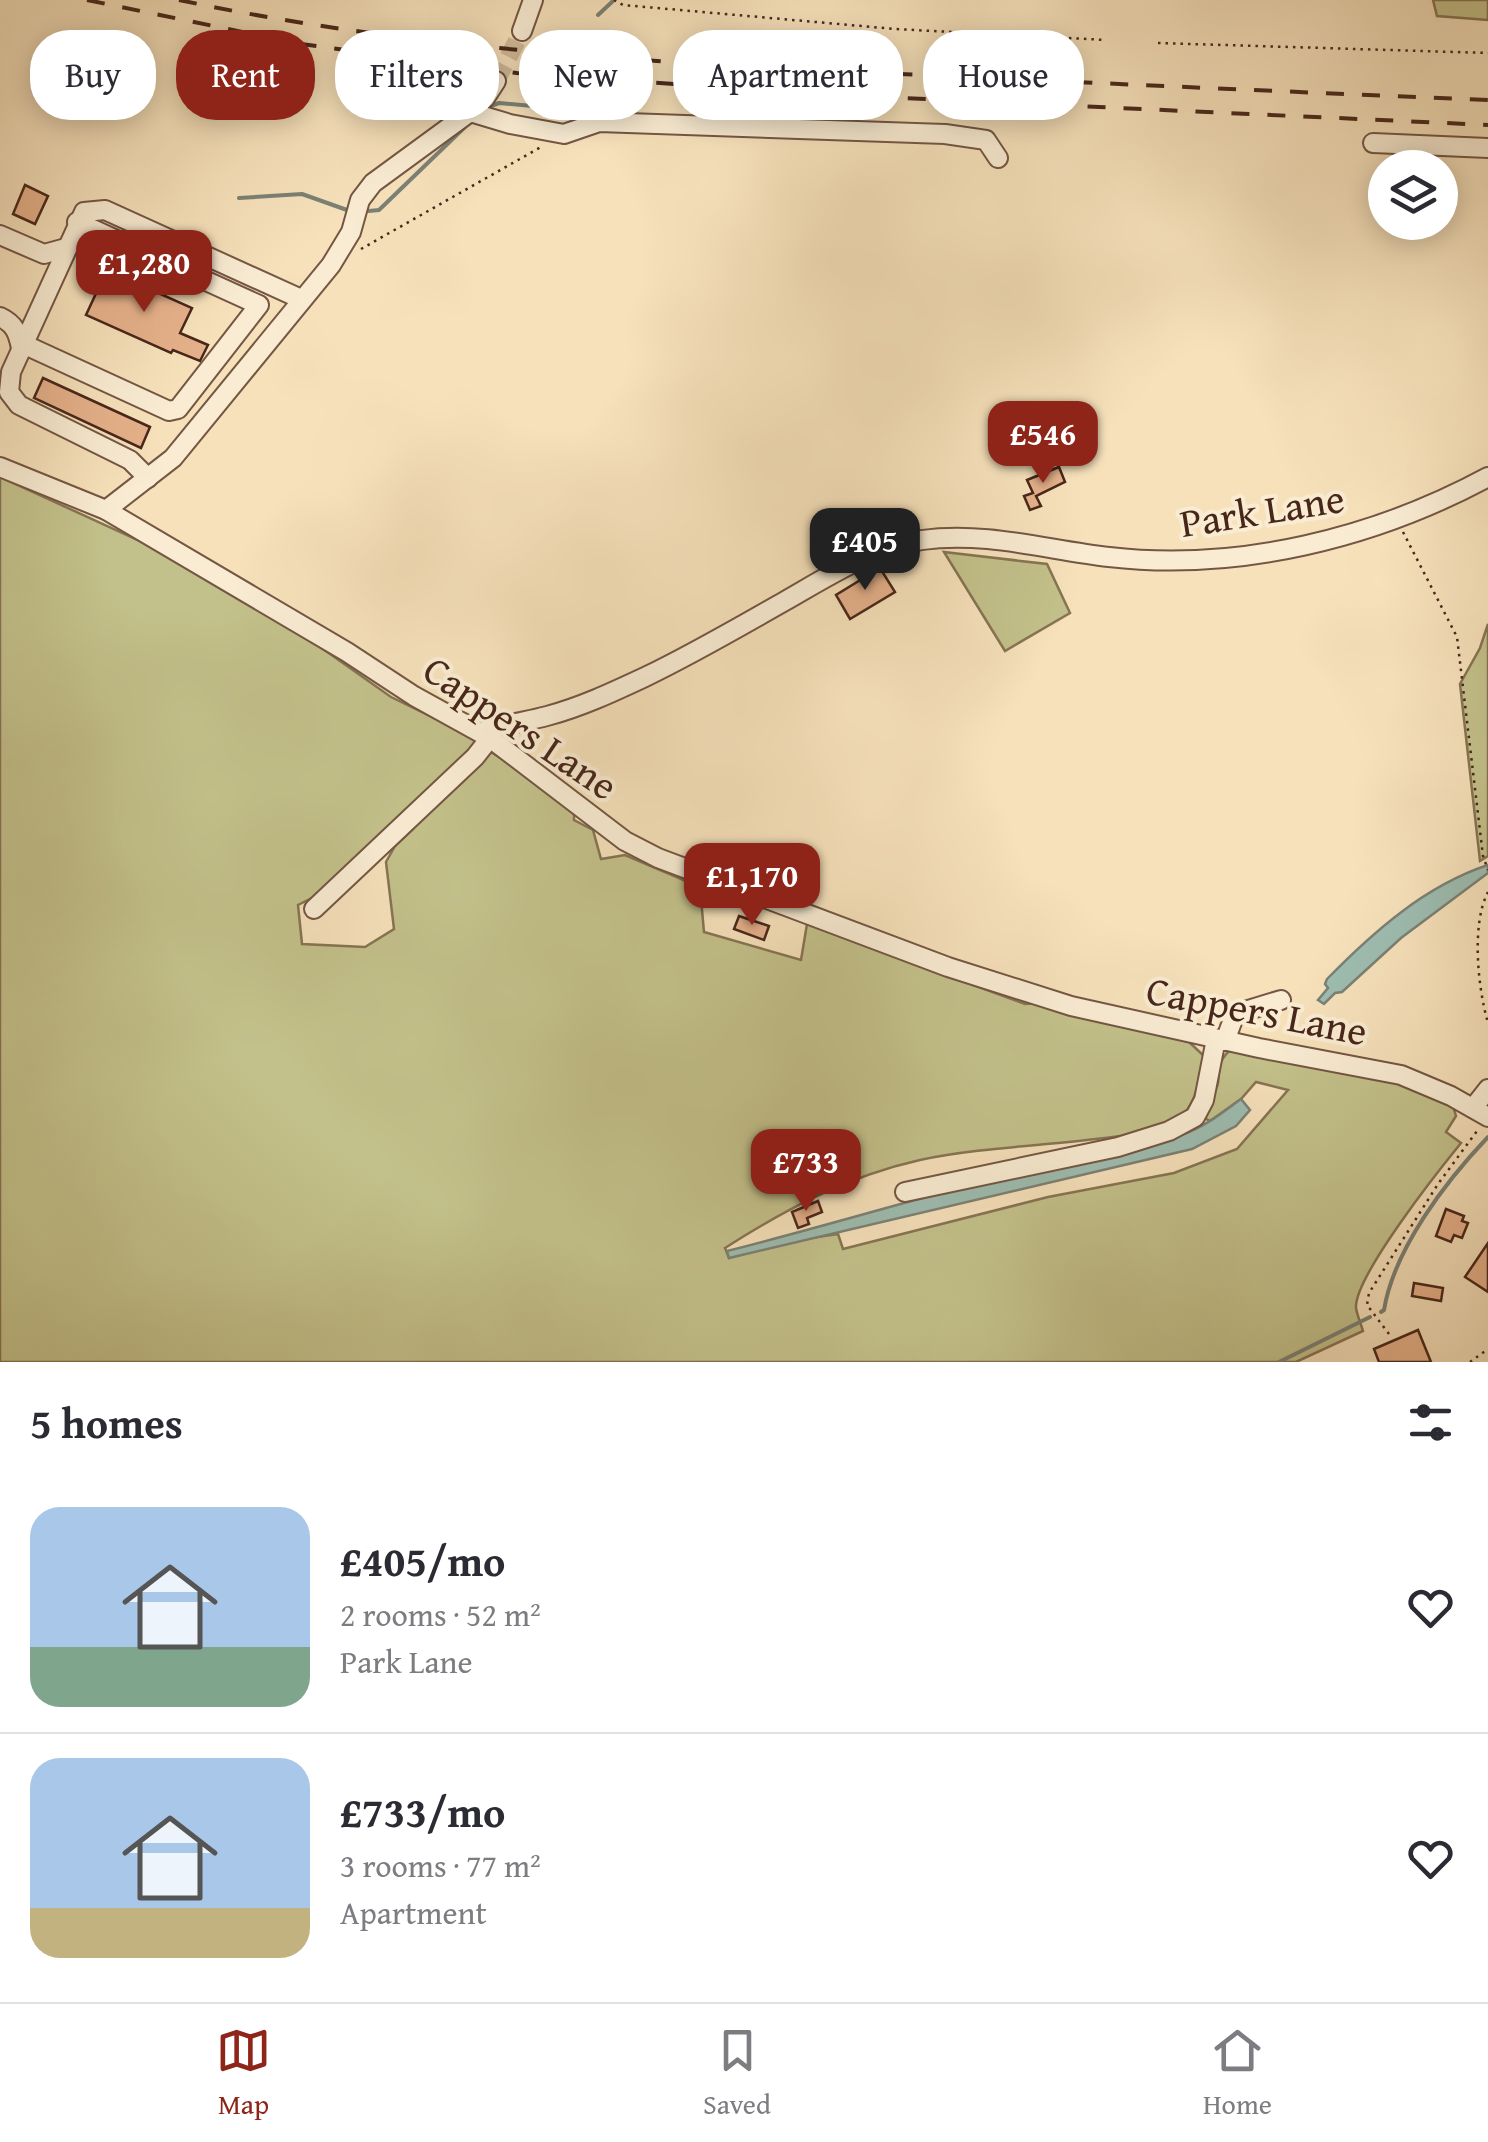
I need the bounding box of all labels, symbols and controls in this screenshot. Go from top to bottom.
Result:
chip: Buy [30,30,156,120]
chip: Rent [176,30,315,120]
chip: Filters [335,30,499,120]
chip: New [519,30,653,120]
chip: Apartment [673,30,903,120]
chip: House [923,30,1084,120]
map controls [1368,150,1458,240]
button: layers [1368,150,1458,240]
pin: £1,280 [63,230,225,315]
text: £1,280 [98,239,190,286]
pin: £546 [984,401,1102,486]
text: £546 [1010,410,1076,457]
street label: Park Lane [1176,468,1348,552]
pin: £405 [806,508,924,593]
text: £405 [832,517,898,564]
street label: Cappers Lane [412,640,630,814]
pin: £1,170 [671,843,833,928]
text: £1,170 [706,852,798,899]
street label: Cappers Lane [1142,960,1372,1060]
pin: £733 [747,1129,865,1214]
text: £733 [773,1138,839,1185]
text: 5 homes [30,1392,183,1453]
icon: filters [1403,1395,1458,1450]
text: £405/mo [340,1530,505,1591]
icon: home [110,1547,230,1667]
icon: heart [1403,1580,1458,1635]
text: 2 rooms · 52 m² [340,1591,541,1638]
text: Park Lane [340,1638,473,1685]
text: £733/mo [340,1781,505,1842]
icon: home [110,1798,230,1918]
icon: heart [1403,1831,1458,1886]
text: 3 rooms · 77 m² [340,1842,541,1889]
text: Apartment [340,1889,487,1936]
tab: Map [216,2023,271,2124]
tab: Saved [703,2023,771,2124]
tab: Home [1203,2023,1272,2124]

